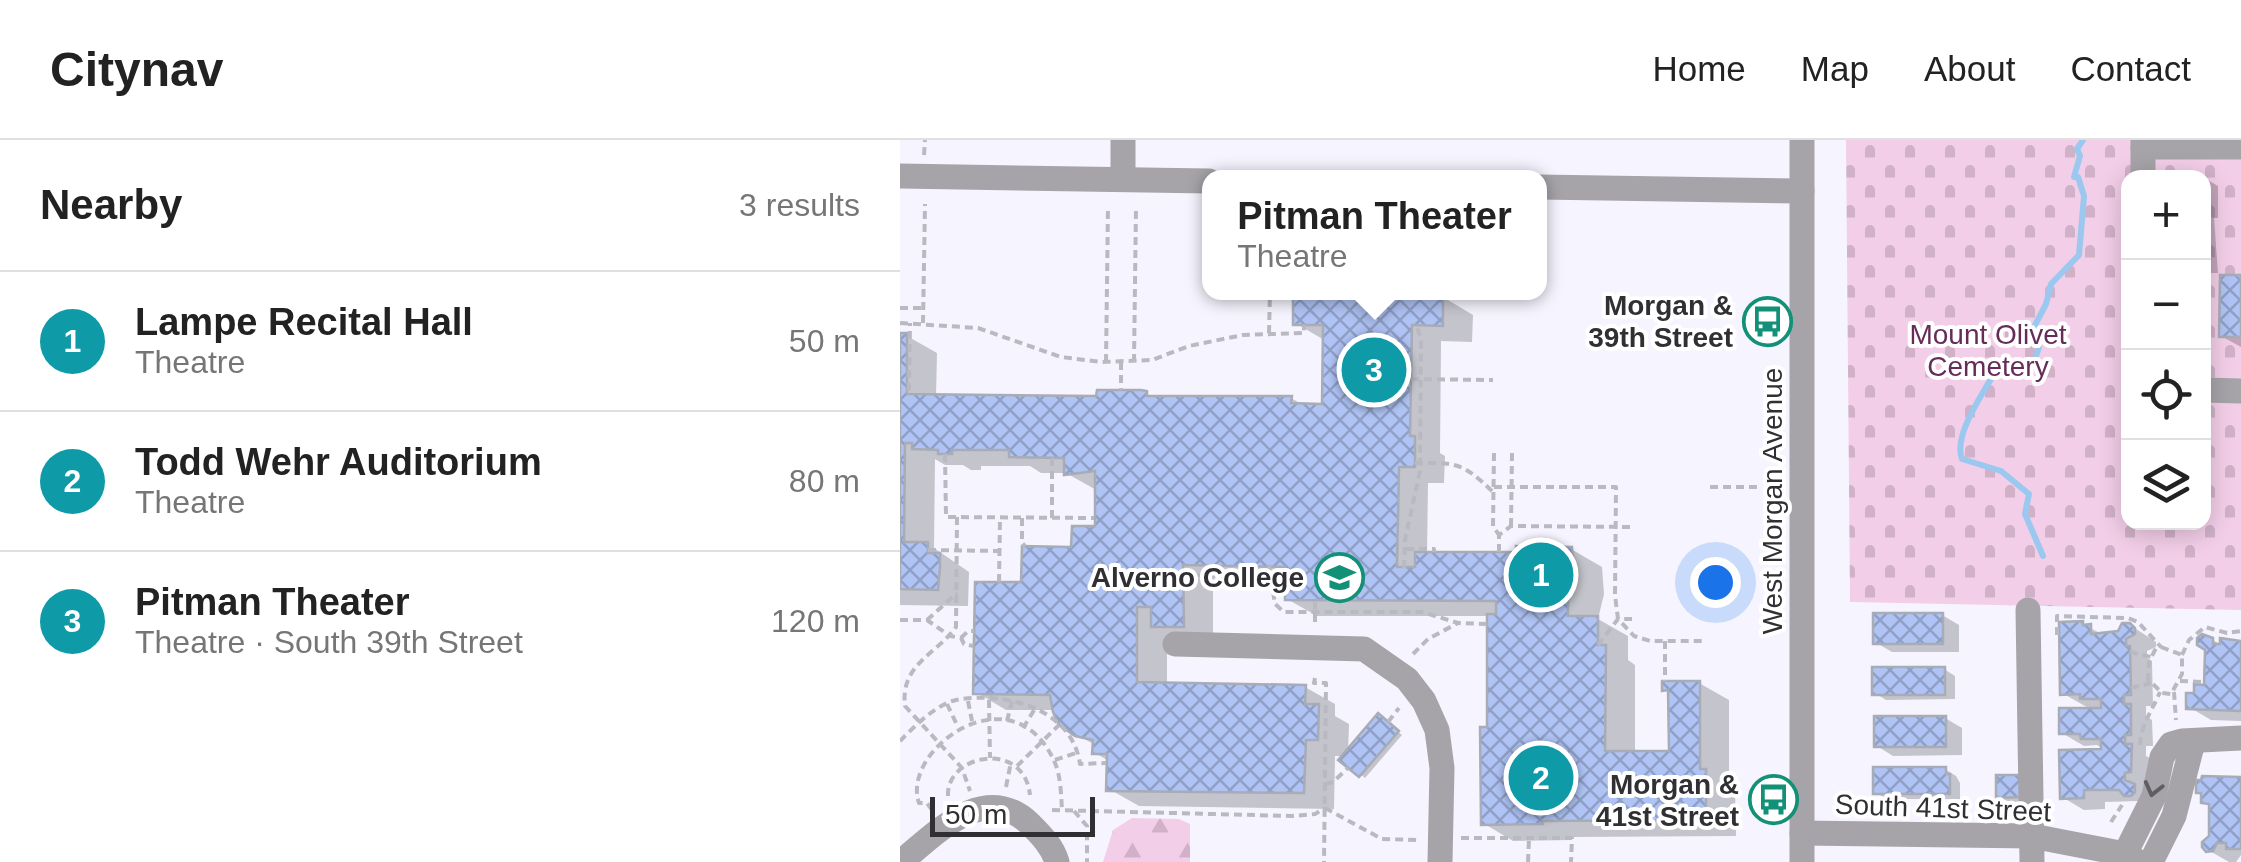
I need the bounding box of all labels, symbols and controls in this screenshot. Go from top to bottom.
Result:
text: Citynav [50,43,223,96]
text: Home [1652,49,1746,88]
text: Map [1801,49,1869,88]
text: About [1924,49,2015,88]
text: Contact [2070,49,2191,88]
popup [1202,170,1547,300]
map controls [2121,170,2211,530]
button: + [2121,170,2211,260]
text: Nearby [40,181,182,228]
text: 3 results [739,187,860,223]
text: Pitman Theater [1237,195,1512,237]
text: Theatre [1237,238,1348,274]
button: − [2121,260,2211,350]
place label: Morgan & 39th Street [1588,290,1733,353]
bus stop icon: Morgan & 39th Street [1742,295,1794,347]
text: Lampe Recital Hall [135,301,473,343]
park label: Mount Olivet Cemetery [1909,319,2067,382]
text: 1 [64,323,81,359]
text: 50 m [789,323,860,359]
pin: 3 [1342,332,1406,408]
text: Theatre [135,344,245,380]
button: locate [2121,350,2211,440]
street label: West Morgan Avenue [1757,368,1788,634]
button: layers [2121,440,2211,530]
text: Todd Wehr Auditorium [135,441,542,483]
text: 2 [64,463,81,499]
text: 80 m [789,463,860,499]
text: Theatre [135,484,245,520]
pin: 1 [1508,538,1574,612]
school or university icon: Alverno College [1313,551,1365,603]
your location [1690,557,1741,608]
place label: Alverno College [1091,562,1304,593]
text: Pitman Theater [135,581,410,623]
text: 3 [64,603,81,639]
text: 120 m [771,603,860,639]
text: Theatre · South 39th Street [135,624,523,660]
pin: 2 [1508,740,1574,816]
place label: Morgan & 41st Street [1596,769,1739,832]
bus stop icon: Morgan & 41st Street [1748,774,1800,826]
one-way arrow [2144,780,2165,797]
street label: South 41st Street [1834,789,2052,827]
scale bar [930,792,1095,836]
text: 50 m [945,799,1007,830]

